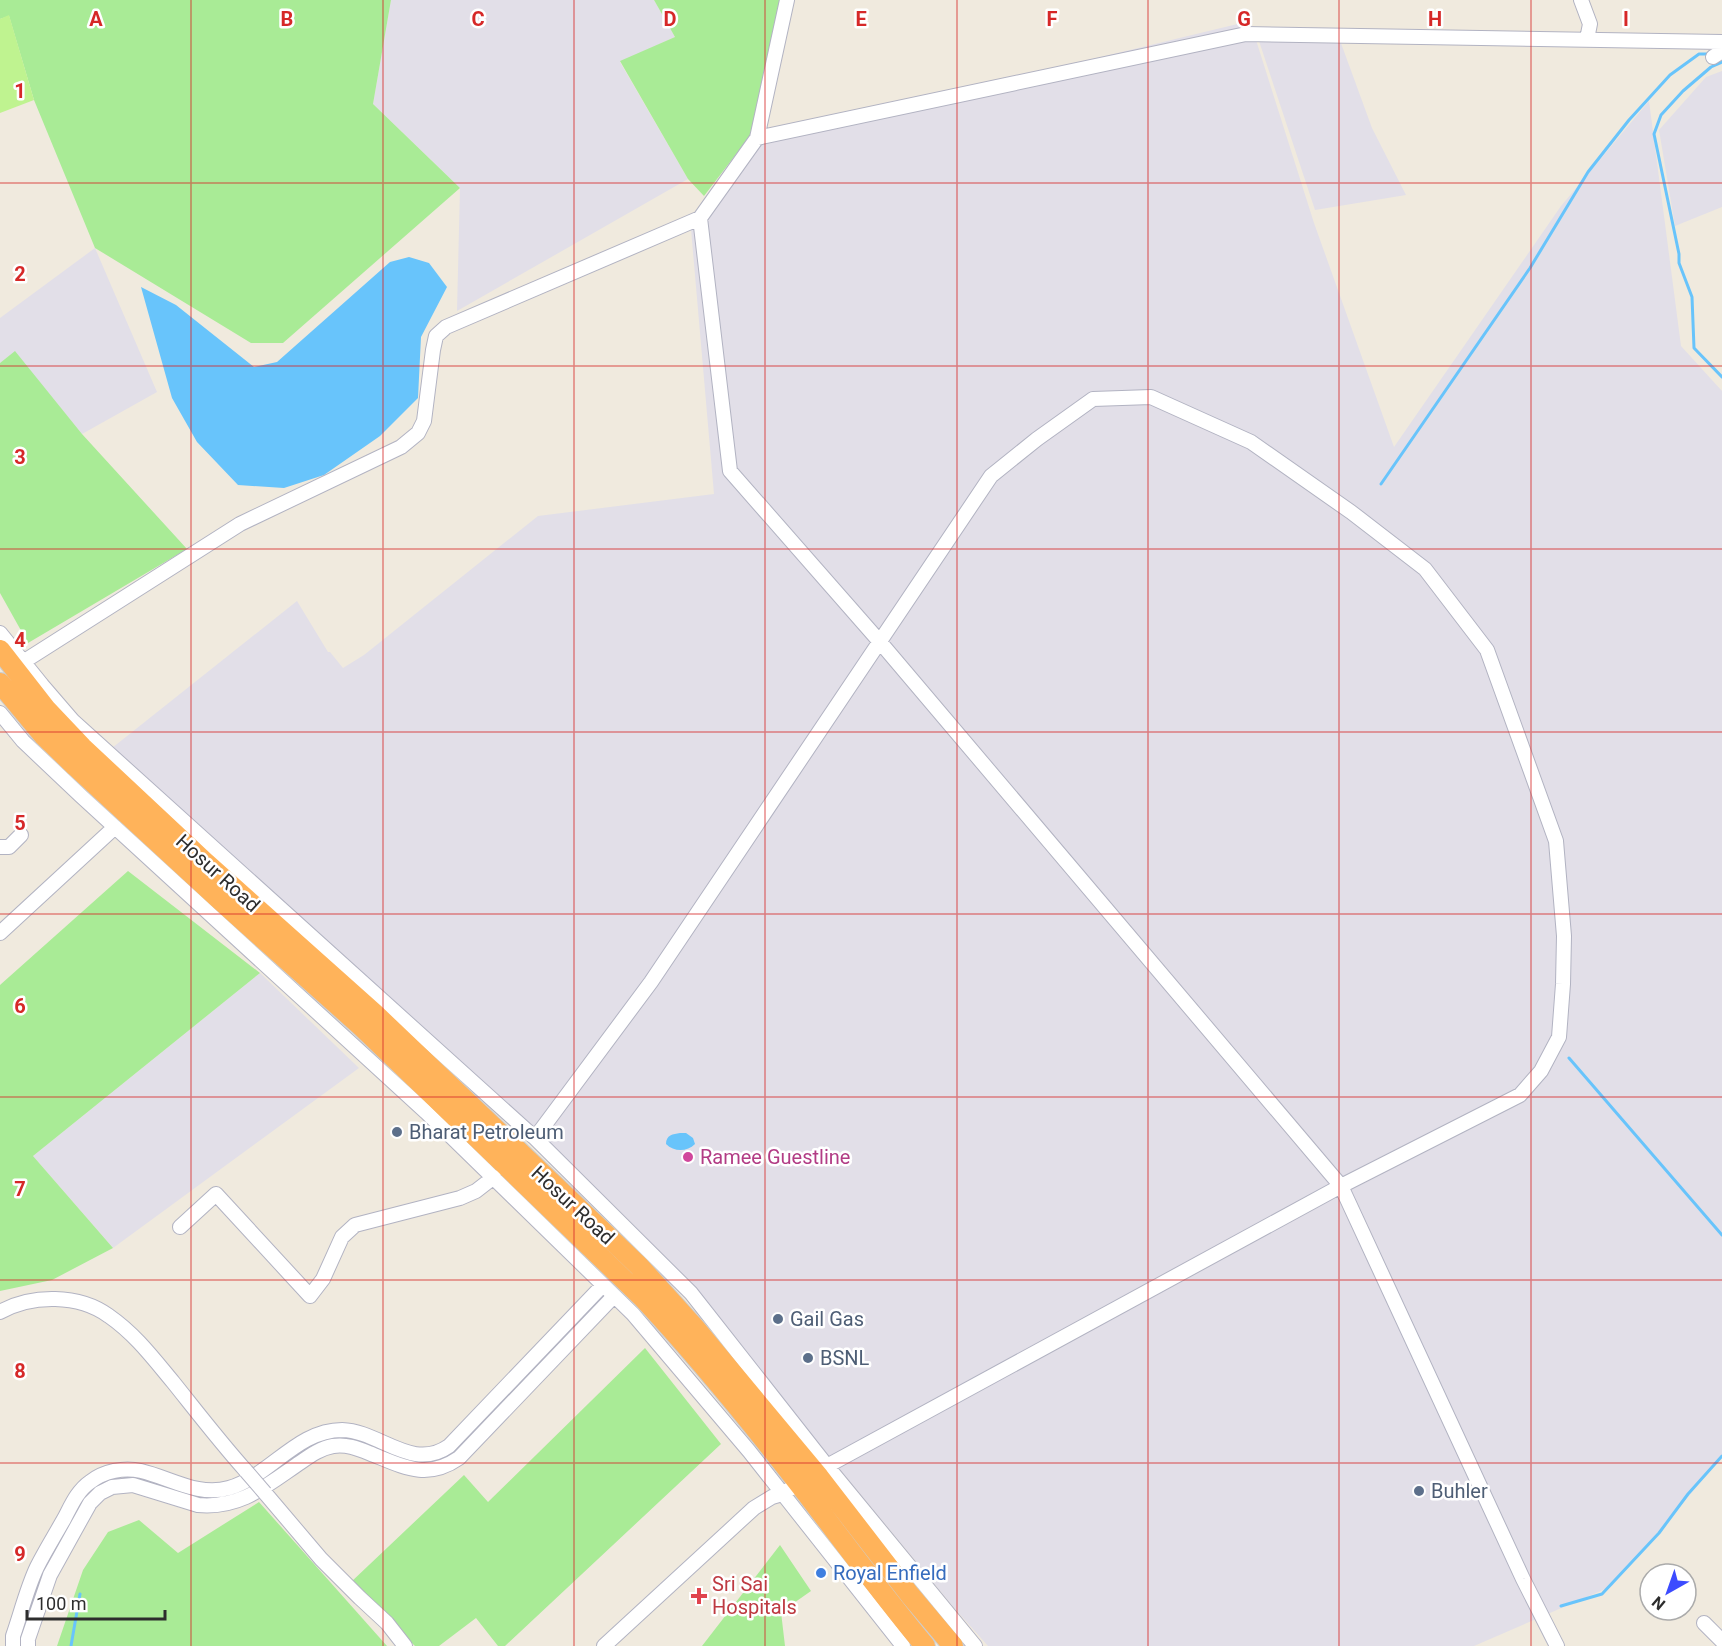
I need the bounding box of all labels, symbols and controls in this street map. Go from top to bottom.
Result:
text: A [89,7,103,31]
text: B [281,7,293,31]
text: C [471,7,485,31]
text: D [664,7,677,31]
text: E [855,7,867,31]
text: F [1047,7,1058,31]
text: G [1237,7,1251,31]
text: H [1428,7,1442,31]
text: I [1623,7,1629,31]
text: 1 [14,79,26,103]
text: 2 [14,262,26,286]
text: 3 [14,445,26,469]
text: 4 [14,628,26,652]
text: 5 [14,811,26,835]
street label: Hosur Road [171,829,265,917]
text: 6 [14,994,26,1018]
place label: Bharat Petroleum [409,1120,564,1144]
marker: Bharat Petroleum [390,1125,404,1139]
place label: Ramee Guestline [700,1145,850,1169]
marker: Ramee Guestline [681,1150,695,1164]
street label: Hosur Road [527,1161,619,1249]
text: 7 [14,1177,26,1201]
place label: Gail Gas [790,1307,864,1331]
marker: Gail Gas [771,1312,785,1326]
place label: BSNL [820,1346,870,1370]
marker: BSNL [801,1351,815,1365]
text: 8 [14,1359,26,1383]
place label: Buhler [1431,1479,1488,1503]
marker: Buhler [1412,1484,1426,1498]
text: 9 [14,1542,26,1566]
place label: Royal Enfield [833,1561,947,1585]
north arrow [1638,1562,1698,1622]
marker: Royal Enfield [814,1566,828,1580]
place label: Sri Sai Hospitals [712,1572,797,1619]
scale bar [27,1583,165,1621]
marker: Sri Sai Hospitals [690,1587,708,1605]
text: N [1648,1592,1669,1614]
text: 100 m [36,1593,87,1614]

